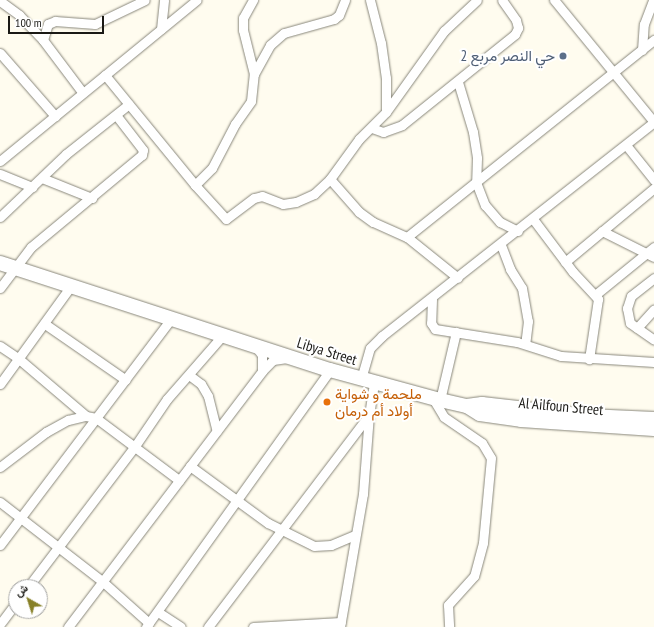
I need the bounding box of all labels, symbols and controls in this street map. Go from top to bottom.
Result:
scale bar [10,8,106,34]
text: 100 m [15,15,42,30]
place label: حي النصر مربع 2 [461,47,555,65]
marker: حي النصر مربع 2 [558,51,568,61]
street label: Libya Street [295,333,359,369]
place label: ملحمة و شواية أولاد أم درمان [335,384,422,419]
street label: Al Ailfoun Street [518,393,604,419]
marker: ملحمة و شواية أولاد أم درمان [322,397,332,407]
north arrow [8,579,48,619]
text: ش [12,581,31,600]

